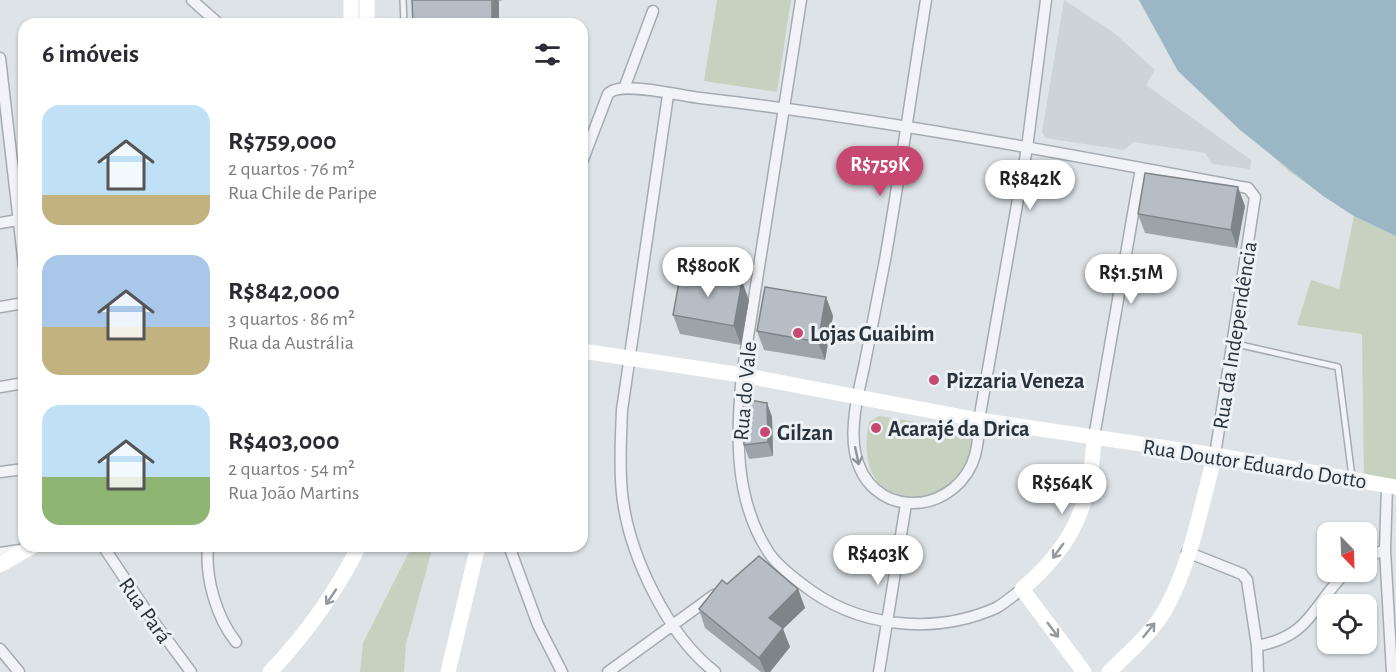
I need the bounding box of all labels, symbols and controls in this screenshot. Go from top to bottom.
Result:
icon: filters [531,38,564,71]
text: 6 imóveis [42,41,139,67]
text: R$759,000 [228,128,337,154]
icon: home [90,129,162,201]
pin: R$759K [831,146,929,197]
text: R$759K [850,155,910,175]
text: 2 quartos · 76 m² [228,159,355,179]
pin: R$842K [981,160,1079,211]
text: R$842K [999,169,1061,189]
text: Rua Chile de Paripe [228,183,377,203]
street label: Rua da Independência [1209,240,1261,431]
pin: R$800K [659,247,757,298]
pin: R$1.51M [1076,254,1186,305]
text: R$800K [676,256,740,276]
text: R$1.51M [1099,263,1163,283]
text: R$842,000 [228,278,340,304]
icon: home [90,279,162,351]
text: 3 quartos · 86 m² [228,309,355,329]
place label: Lojas Guaibim [810,323,934,346]
marker: Lojas Guaibim [791,326,805,340]
text: Rua da Austrália [228,333,354,353]
street label: Rua do Vale [730,341,760,442]
place label: Pizzaria Veneza [946,370,1085,392]
marker: Pizzaria Veneza [927,373,941,387]
place label: Acarajé da Drica [888,418,1030,441]
marker: Acarajé da Drica [869,421,883,435]
place label: Gilzan [777,422,833,444]
marker: Gilzan [758,425,772,439]
text: R$403,000 [228,428,339,454]
icon: home [90,429,162,501]
street label: Rua Doutor Eduardo Dotto [1141,435,1368,493]
one-way arrow [852,446,863,465]
text: 2 quartos · 54 m² [228,459,355,479]
pin: R$564K [1013,464,1111,515]
text: R$564K [1032,473,1092,493]
text: Rua João Martins [228,483,359,503]
north arrow [1317,522,1377,582]
map controls [1317,522,1377,654]
pin: R$403K [829,535,927,586]
one-way arrow [1052,542,1065,558]
text: R$403K [847,544,909,564]
street label: Rua Pará [115,574,176,647]
one-way arrow [325,589,337,605]
button: locate [1317,594,1377,654]
one-way arrow [1047,622,1059,638]
one-way arrow [1143,622,1156,638]

